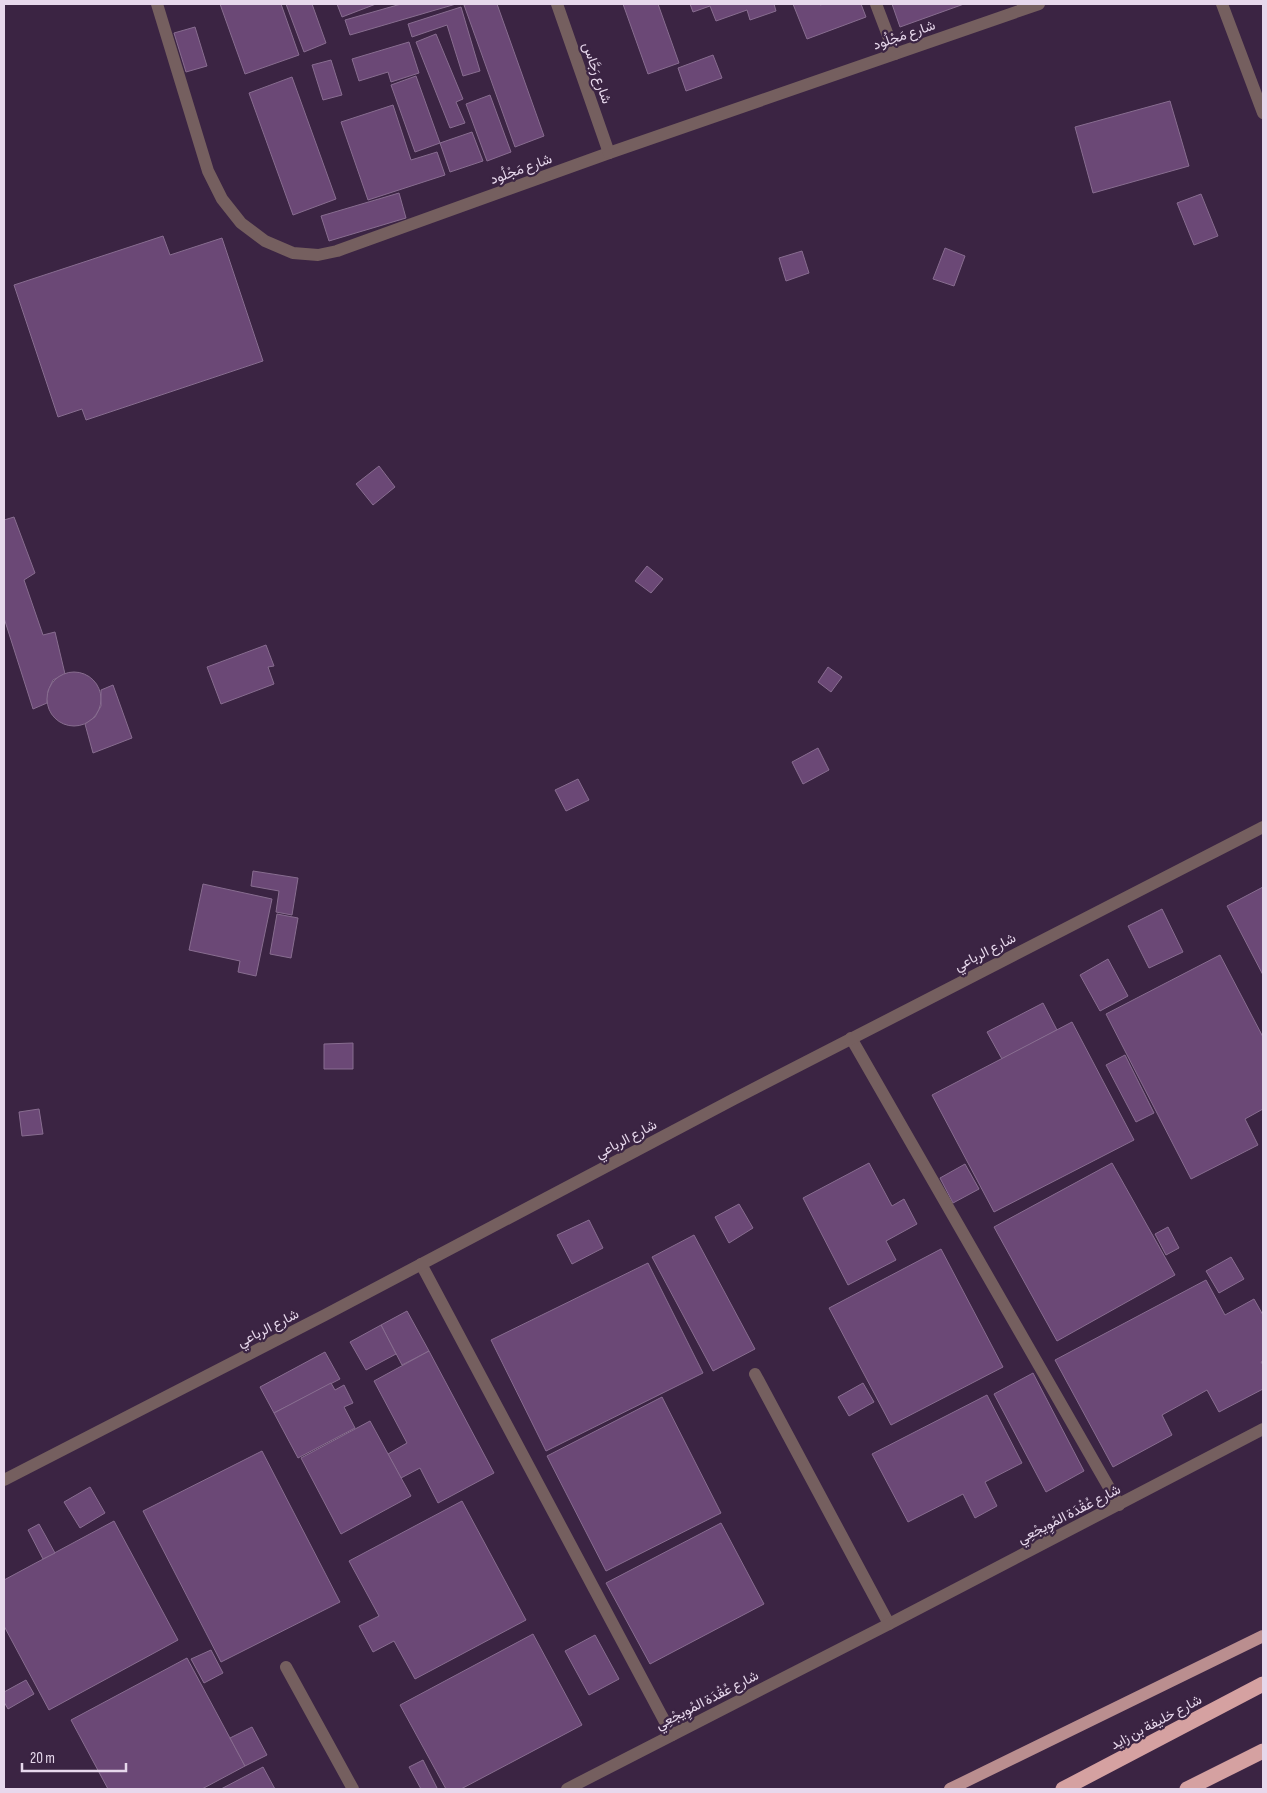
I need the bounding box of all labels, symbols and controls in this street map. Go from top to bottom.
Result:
street label: شارع مَجْلُود [870,16,938,55]
street label: شارع رَجَّاس [577,40,615,107]
street label: شارع مَجْلُود [487,149,555,190]
street label: شارع الرباعي [951,929,1020,977]
street label: شارع الرباعي [592,1116,661,1165]
street label: شارع الرباعي [234,1305,303,1353]
street label: شارع عُقْدَة المُوِيجْعِي [1015,1481,1125,1550]
street label: شارع عُقْدَة المُوِيجْعِي [653,1667,763,1736]
street label: شارع خليفة بن زايد [1107,1691,1206,1755]
scale bar [22,1740,126,1772]
text: 20 m [30,1749,55,1768]

